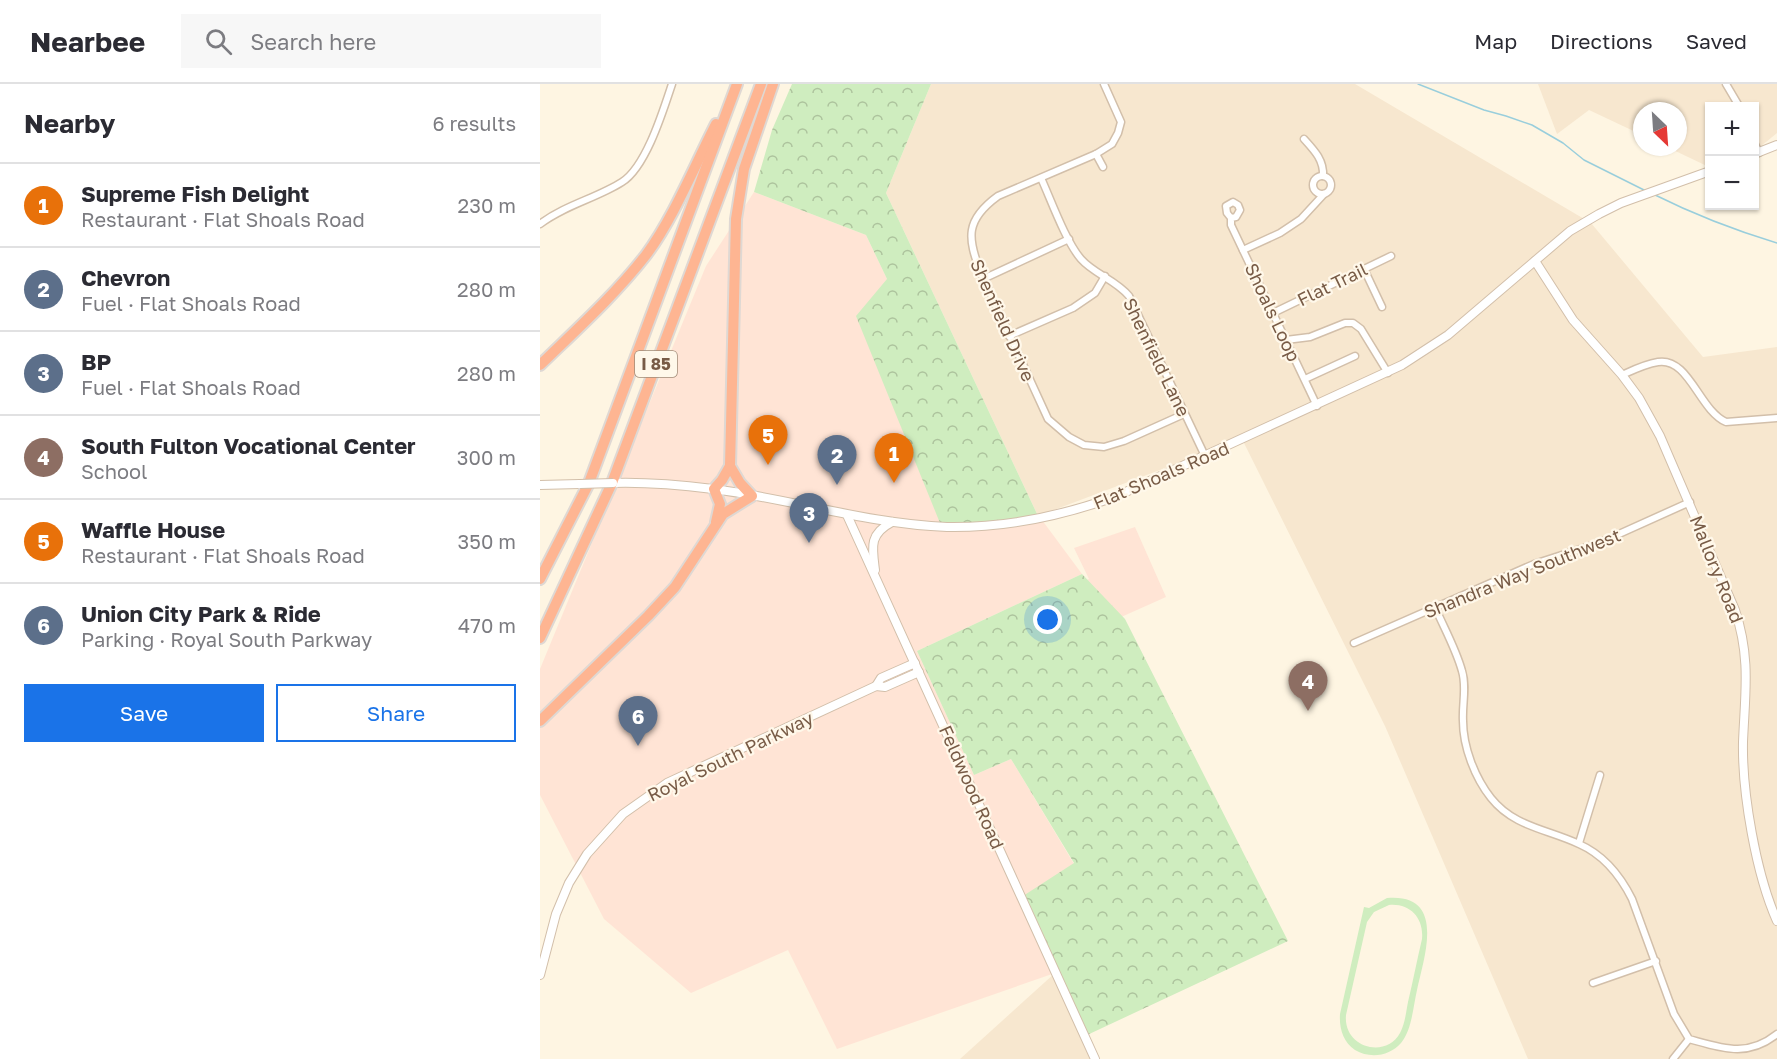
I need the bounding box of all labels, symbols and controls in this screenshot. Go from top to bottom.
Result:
search box [181,14,601,68]
text: Nearbee [30,25,145,58]
icon: search [202,25,235,58]
text: Search here [250,28,376,55]
text: Map [1474,28,1517,54]
text: Directions [1550,28,1653,54]
text: Saved [1686,28,1747,54]
north arrow [1633,102,1687,156]
map controls [1705,102,1759,210]
button: + [1705,102,1759,156]
text: Nearby [24,108,115,139]
text: 6 results [432,111,516,135]
button: − [1705,156,1759,210]
text: Supreme Fish Delight [81,180,309,207]
text: 1 [38,193,49,217]
text: 230 m [458,193,516,217]
text: Restaurant · Flat Shoals Road [81,207,365,231]
street label: Shenfield Drive [966,255,1040,385]
street label: Flat Trail [1293,258,1371,310]
street label: Shoals Loop [1241,259,1305,365]
text: Chevron [81,264,170,291]
text: 2 [37,277,50,301]
text: 280 m [457,277,516,301]
text: Fuel · Flat Shoals Road [81,291,301,315]
street label: Shenfield Lane [1119,294,1195,420]
text: BP [81,348,111,375]
road number: I 85 [635,351,677,377]
text: 3 [37,361,50,385]
text: 280 m [457,361,516,385]
text: Fuel · Flat Shoals Road [81,375,301,399]
pin: 5 [748,416,788,465]
text: South Fulton Vocational Center [81,432,416,459]
pin: 1 [874,434,914,483]
pin: 2 [818,436,856,485]
street label: Flat Shoals Road [1090,436,1232,514]
text: 4 [37,445,50,469]
text: 300 m [457,445,516,469]
text: School [81,459,147,483]
pin: 3 [790,494,828,543]
street label: Mallory Road [1685,512,1749,626]
text: Waffle House [81,516,225,543]
street label: Shandra Way Southwest [1420,523,1624,623]
text: 5 [37,529,50,553]
text: 350 m [458,529,516,553]
text: Restaurant · Flat Shoals Road [81,543,365,567]
text: Union City Park & Ride [81,600,321,627]
your location [1033,605,1062,634]
text: 6 [37,613,50,637]
text: 470 m [458,613,516,637]
text: Parking · Royal South Parkway [81,627,372,651]
pin: 4 [1288,662,1328,711]
button: Save [24,684,264,742]
button: Share [276,684,516,742]
pin: 6 [618,696,658,746]
street label: Royal South Parkway [644,706,816,806]
street label: Feldwood Road [935,722,1009,852]

